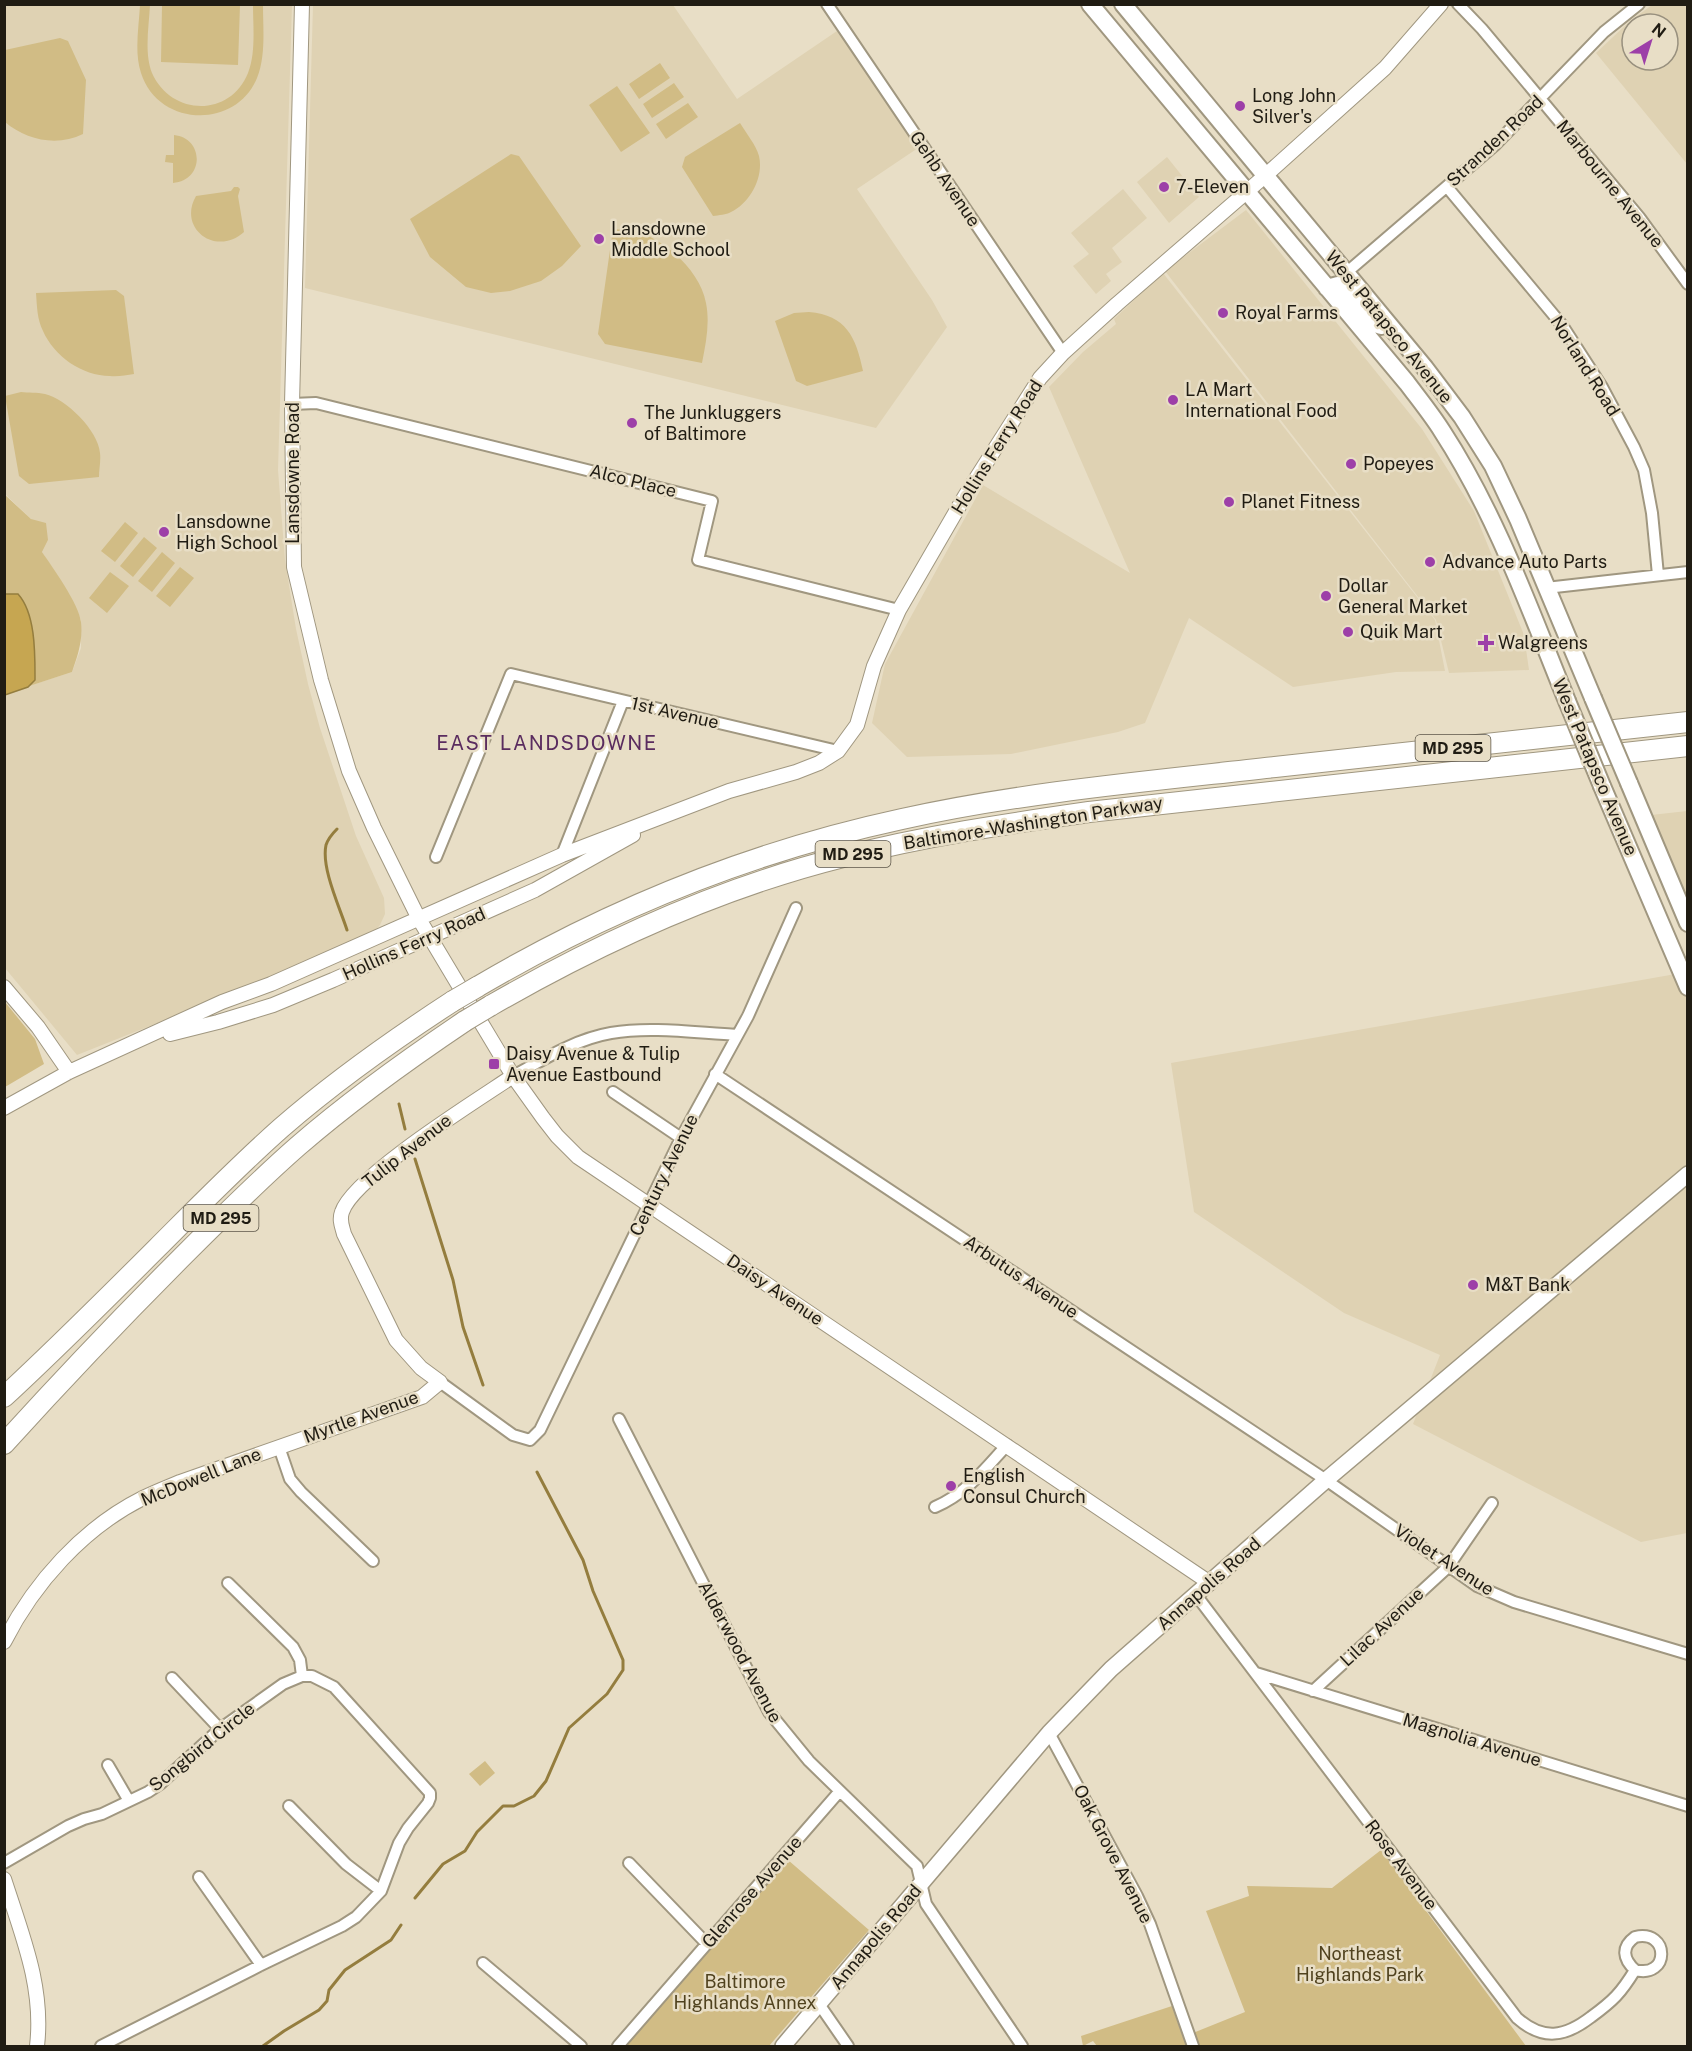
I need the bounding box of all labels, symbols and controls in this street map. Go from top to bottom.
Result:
north arrow [1620,12,1680,72]
text: N [1648,19,1670,42]
place label: Long John Silver's [1252,85,1336,127]
street label: Stranden Road [1442,91,1547,191]
marker: Long John Silver's [1233,99,1247,113]
street label: Marbourne Avenue [1553,116,1668,252]
street label: Gehb Avenue [906,127,985,230]
place label: 7-Eleven [1176,176,1249,197]
marker: 7-Eleven [1157,180,1171,194]
place label: Lansdowne Middle School [611,218,730,260]
marker: Lansdowne Middle School [592,232,606,246]
street label: West Patapsco Avenue [1321,246,1457,407]
place label: Royal Farms [1235,302,1338,323]
marker: Royal Farms [1216,306,1230,320]
street label: Norland Road [1546,312,1625,420]
street label: Hollins Ferry Road [947,376,1046,518]
place label: LA Mart International Food [1185,379,1337,421]
marker: LA Mart International Food [1166,393,1180,407]
street label: Lansdowne Road [282,402,303,544]
place label: The Junkluggers of Baltimore [644,402,781,444]
marker: The Junkluggers of Baltimore [625,416,639,430]
place label: Popeyes [1363,453,1434,474]
marker: Popeyes [1344,457,1358,471]
street label: Alco Place [588,460,679,501]
place label: Planet Fitness [1241,491,1360,512]
marker: Planet Fitness [1222,495,1236,509]
place label: Lansdowne High School [176,511,278,553]
marker: Lansdowne High School [157,525,171,539]
place label: Advance Auto Parts [1442,551,1607,572]
marker: Advance Auto Parts [1423,555,1437,569]
place label: Dollar General Market [1338,575,1468,617]
marker: Dollar General Market [1319,589,1333,603]
place label: Quik Mart [1360,621,1443,642]
marker: Quik Mart [1341,625,1355,639]
place label: Walgreens [1498,632,1588,653]
marker: Walgreens [1479,636,1493,650]
street label: West Patapsco Avenue [1549,675,1642,858]
street label: 1st Avenue [629,692,721,733]
district label: EAST LANDSDOWNE [436,731,658,755]
road number: MD 295 [1416,735,1490,761]
street label: Baltimore-Washington Parkway [902,792,1164,853]
road number: MD 295 [816,841,890,867]
street label: Hollins Ferry Road [339,903,488,984]
place label: Daisy Avenue & Tulip Avenue Eastbound [506,1043,680,1085]
marker: Daisy Avenue & Tulip Avenue Eastbound [487,1057,501,1071]
street label: Tulip Avenue [358,1109,455,1192]
street label: Century Avenue [625,1110,702,1239]
road number: MD 295 [184,1205,258,1231]
street label: Arbutus Avenue [960,1231,1083,1323]
street label: Daisy Avenue [723,1250,827,1330]
place label: M&T Bank [1485,1274,1570,1295]
marker: M&T Bank [1466,1278,1480,1292]
street label: Myrtle Avenue [301,1386,421,1447]
street label: McDowell Lane [138,1443,264,1510]
place label: English Consul Church [963,1465,1086,1507]
marker: English Consul Church [944,1479,958,1493]
street label: Violet Avenue [1390,1520,1498,1600]
street label: Annapolis Road [1153,1533,1265,1634]
street label: Alderwood Avenue [694,1577,787,1726]
street label: Lilac Avenue [1336,1583,1428,1671]
street label: Songbird Circle [145,1698,259,1796]
street label: Magnolia Avenue [1400,1708,1544,1771]
street label: Oak Grove Avenue [1069,1781,1157,1927]
street label: Rose Avenue [1361,1815,1442,1914]
street label: Glenrose Avenue [697,1832,806,1952]
street label: Annapolis Road [826,1880,926,1993]
park label: Northeast Highlands Park [1296,1943,1424,1985]
park label: Baltimore Highlands Annex [674,1971,816,2013]

